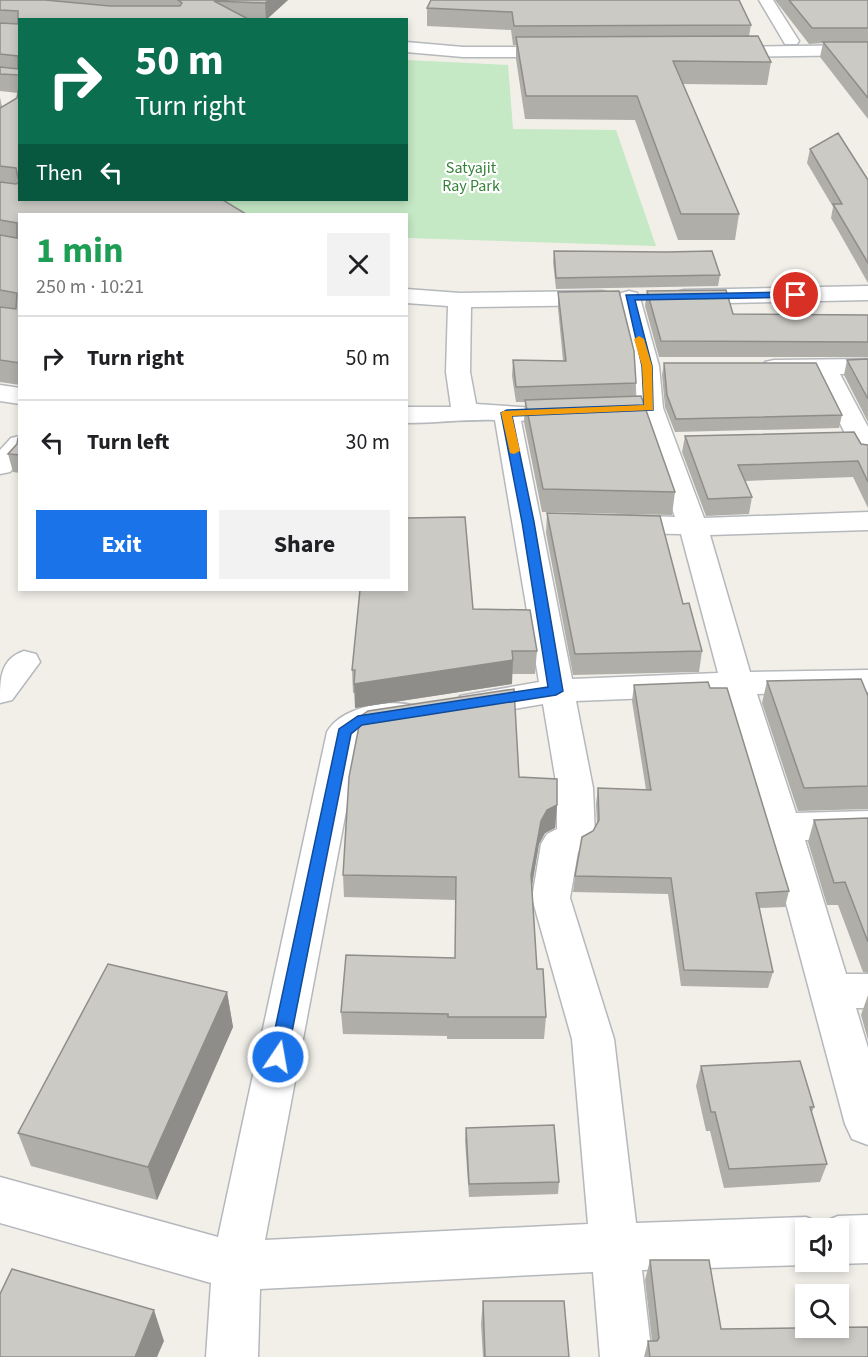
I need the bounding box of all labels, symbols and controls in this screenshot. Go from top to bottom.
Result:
text: 50 m [135,31,224,91]
icon: right [36,42,114,120]
text: Turn right [135,87,246,126]
icon: left [95,156,128,189]
text: Then [36,157,83,189]
park label: Satyajit Ray Park [442,157,500,197]
text: 1 min [36,225,124,276]
button: close [327,233,390,296]
pin [770,269,821,320]
text: 250 m · 10:21 [36,273,144,301]
icon: arrive [779,278,812,311]
icon: right [36,342,69,375]
text: Turn right [87,342,184,374]
text: 50 m [345,342,390,374]
icon: left [36,426,69,459]
text: Turn left [87,426,169,458]
text: 30 m [345,426,390,458]
button: Exit [36,510,207,579]
button: Share [219,510,390,579]
position arrow [246,1025,310,1089]
map controls [795,1218,849,1338]
button: sound [795,1218,849,1272]
button: search [795,1284,849,1338]

